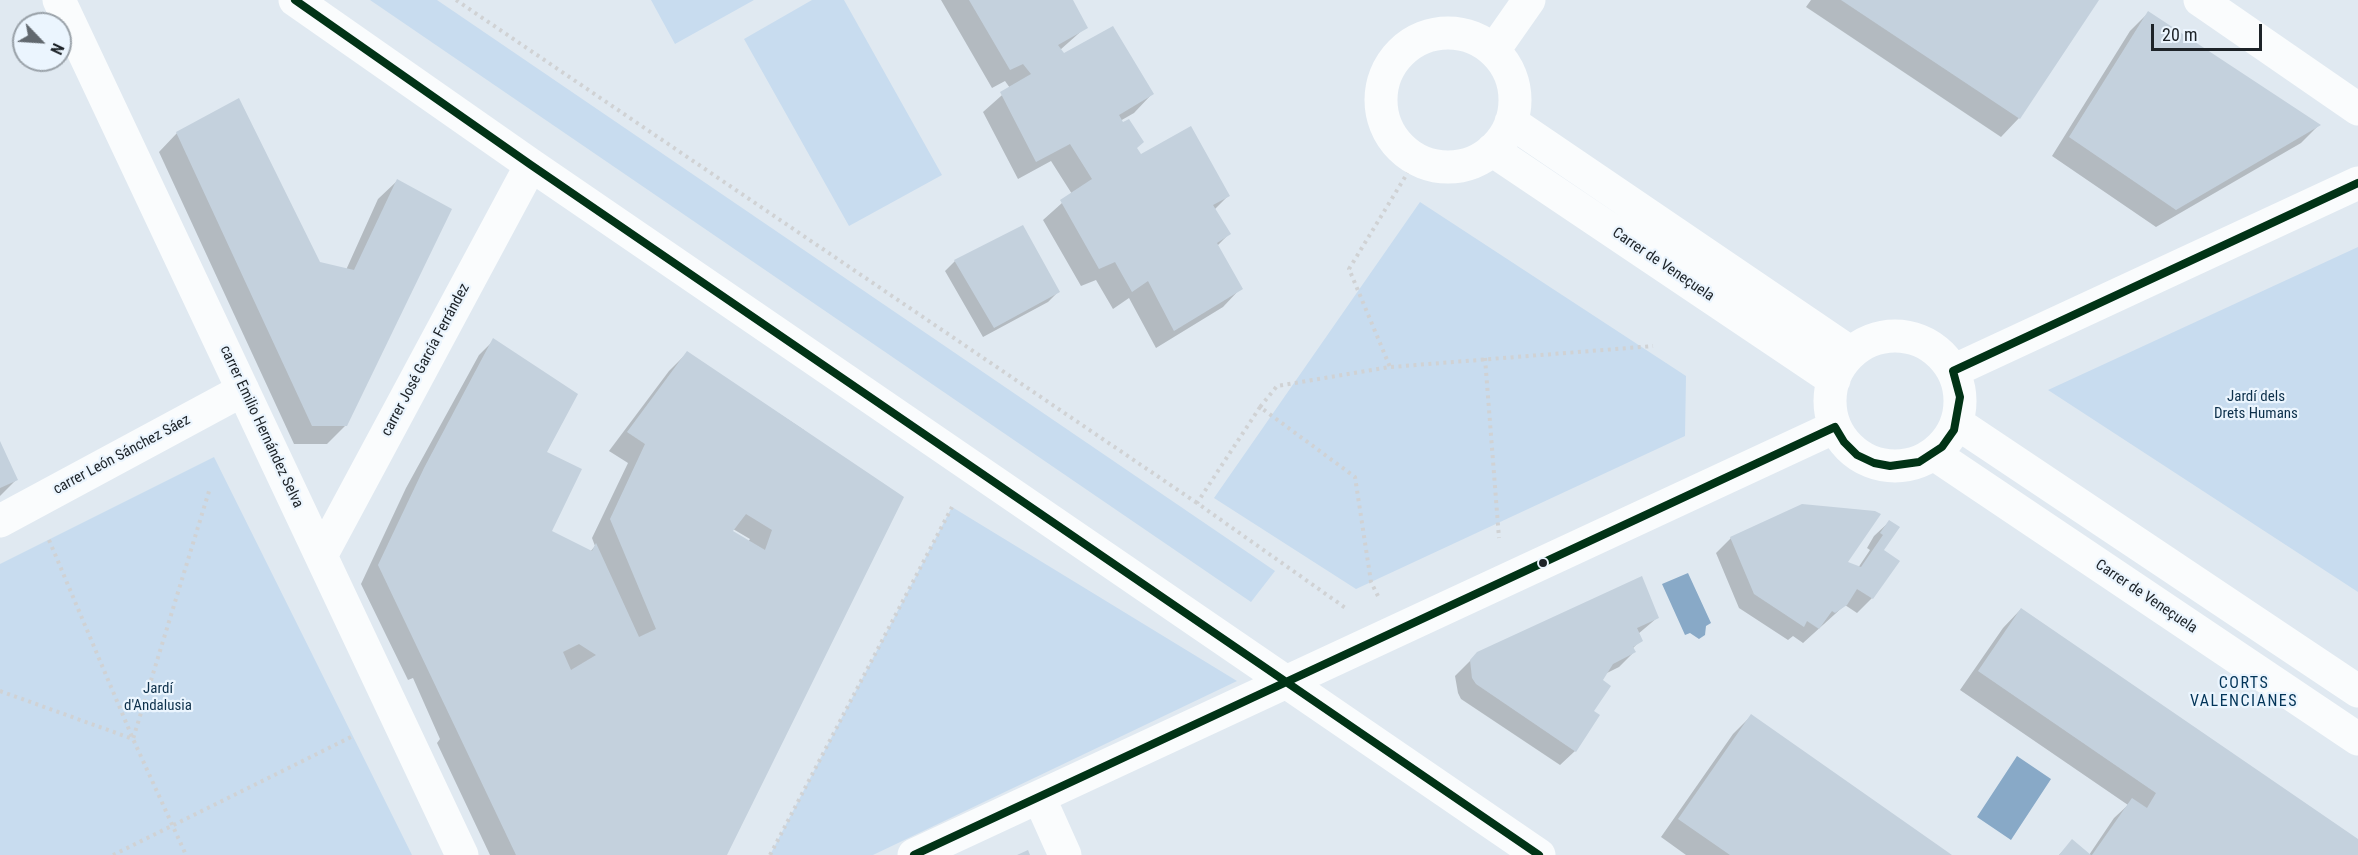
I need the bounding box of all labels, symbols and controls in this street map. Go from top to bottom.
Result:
north arrow [12,12,72,72]
scale bar [2154,12,2265,50]
text: 20 m [2162,24,2197,45]
text: N [46,41,68,57]
street label: Carrer de Veneçuela [1609,224,1717,306]
street label: carrer José García Ferrández [378,281,474,439]
street label: carrer Emilio Hernández Selva [215,343,307,511]
park label: Jardí dels Drets Humans [2214,388,2298,423]
street label: carrer León Sánchez Sáez [50,411,194,499]
street label: Carrer de Veneçuela [2092,556,2200,638]
unlabelled marker [1537,557,1549,569]
district label: CORTS VALENCIANES [2190,674,2298,712]
park label: Jardí d'Andalusia [124,680,192,715]

